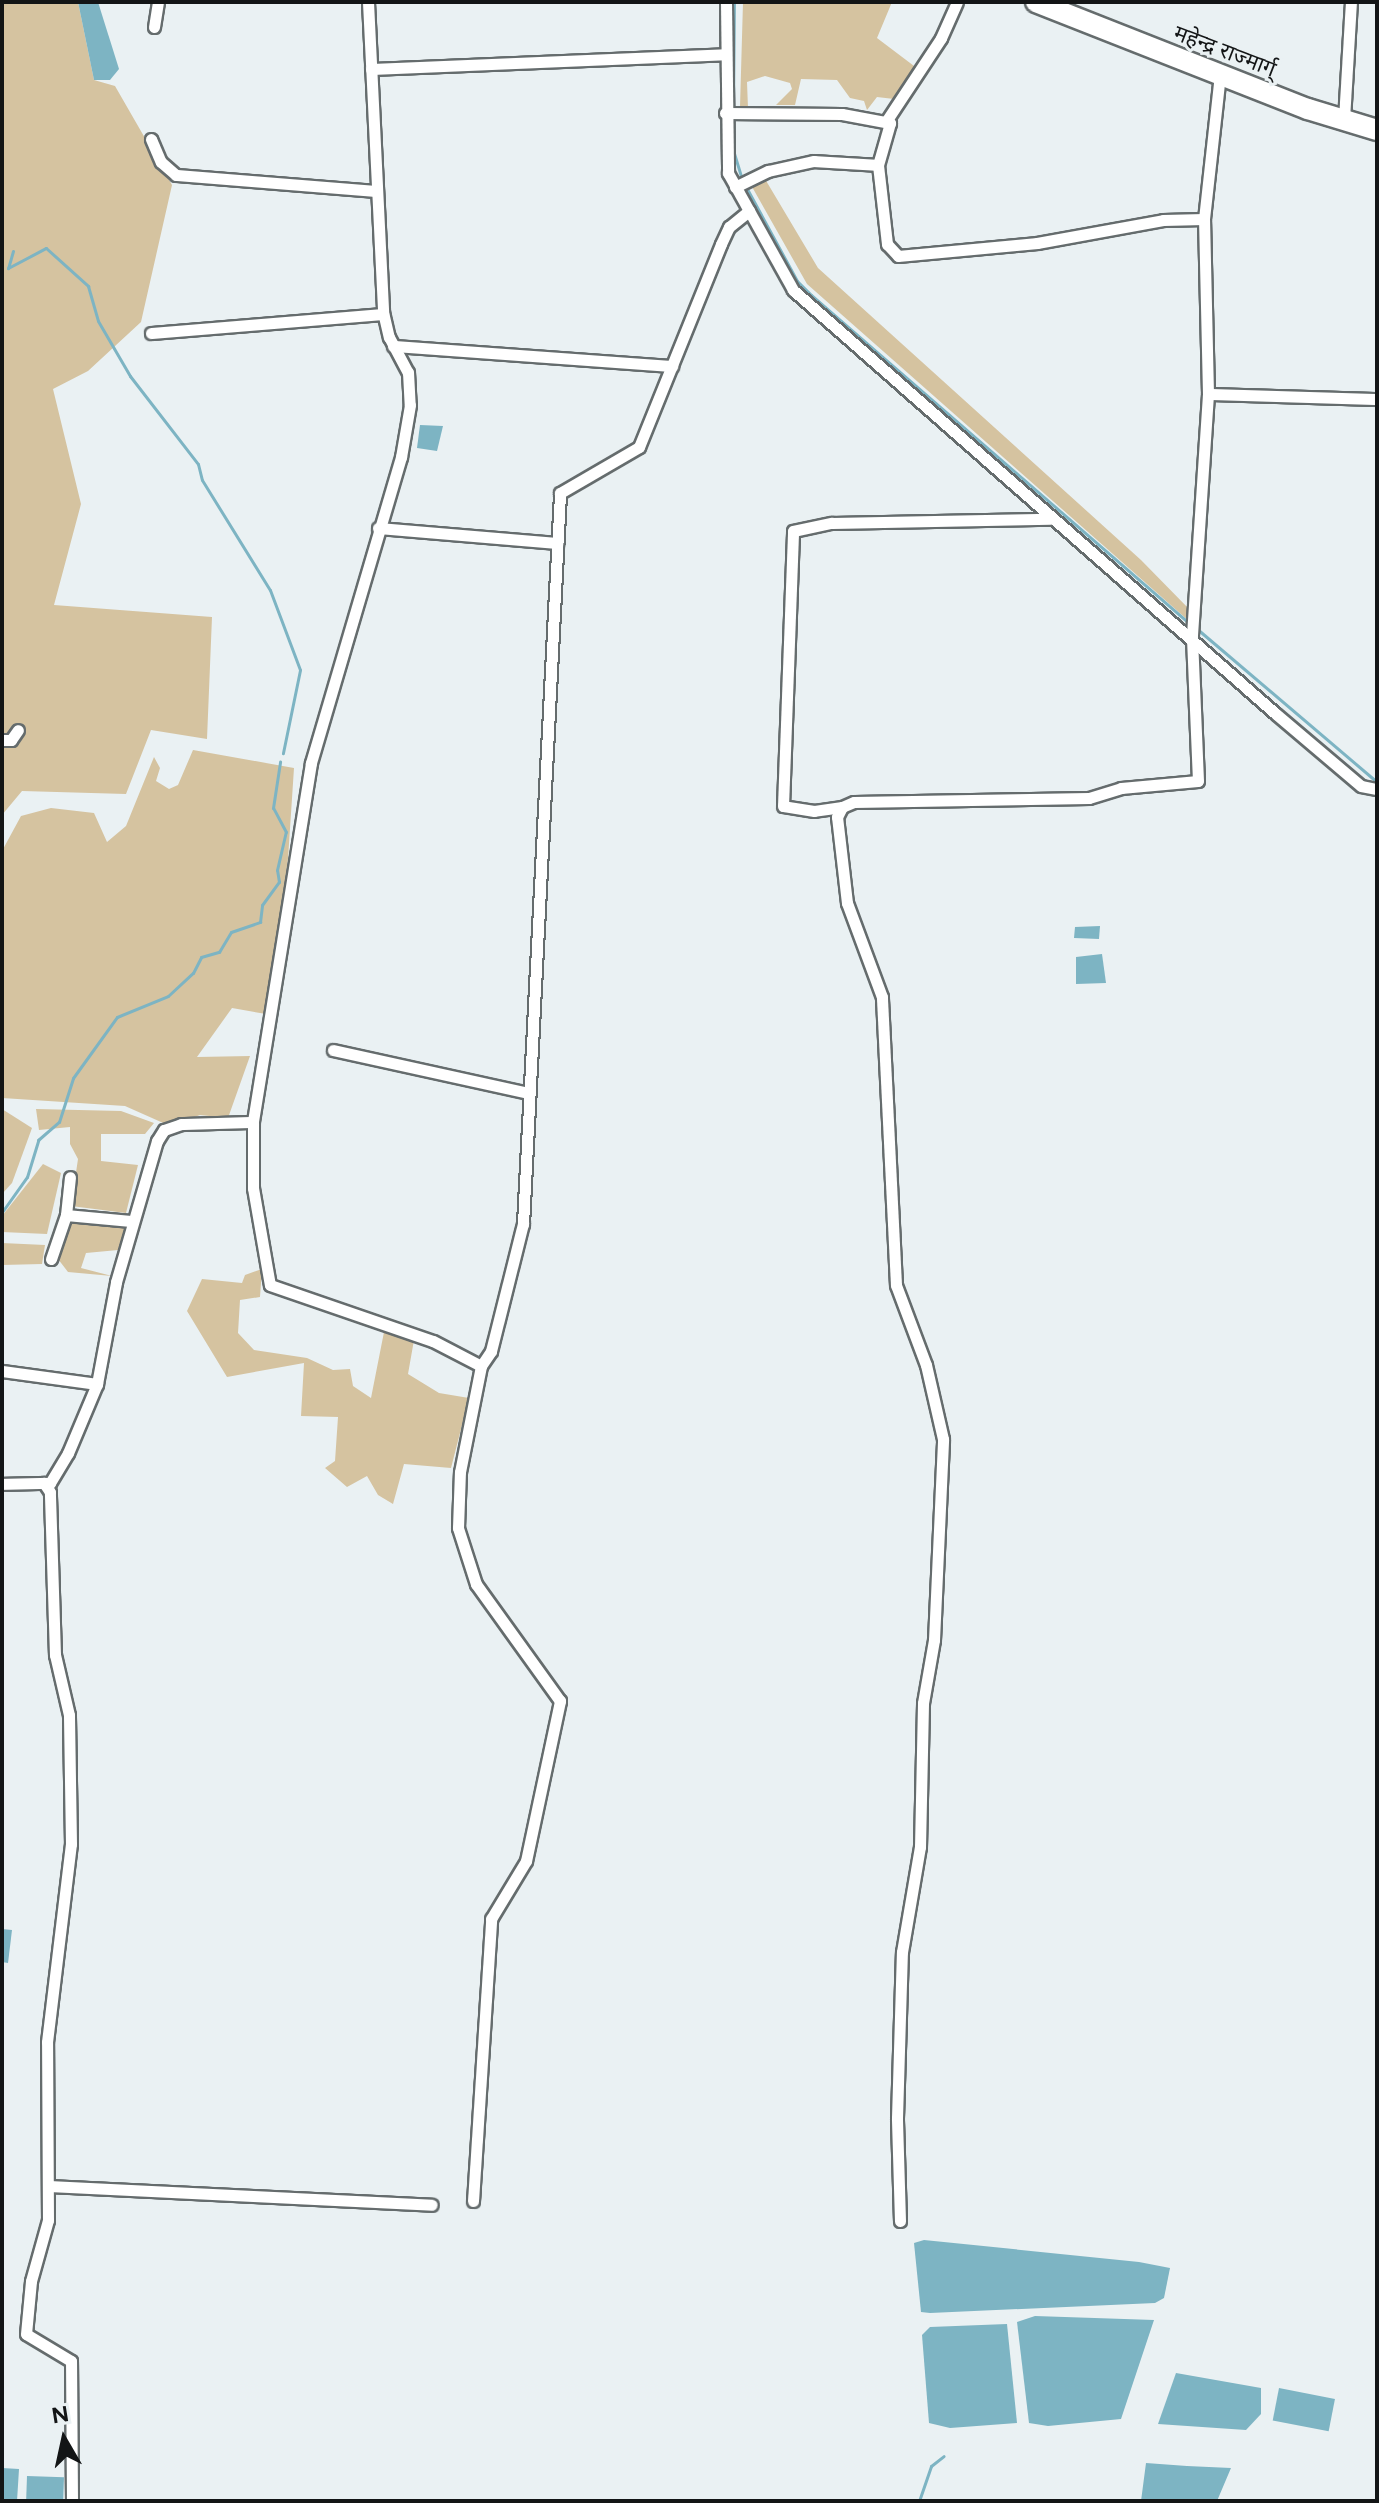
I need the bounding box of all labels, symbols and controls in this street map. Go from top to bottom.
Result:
street label: महेन्द्र राज्मार्ग् [1170,19,1280,83]
north arrow [24,2399,104,2479]
text: N [50,2400,71,2429]

